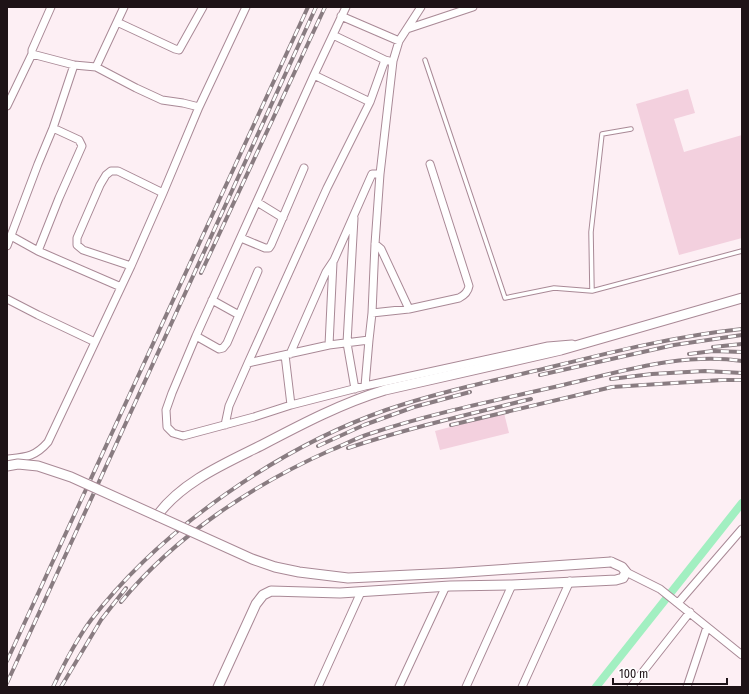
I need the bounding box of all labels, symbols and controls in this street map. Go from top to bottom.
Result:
scale bar [613,660,727,686]
text: 100 m [619,667,648,681]

